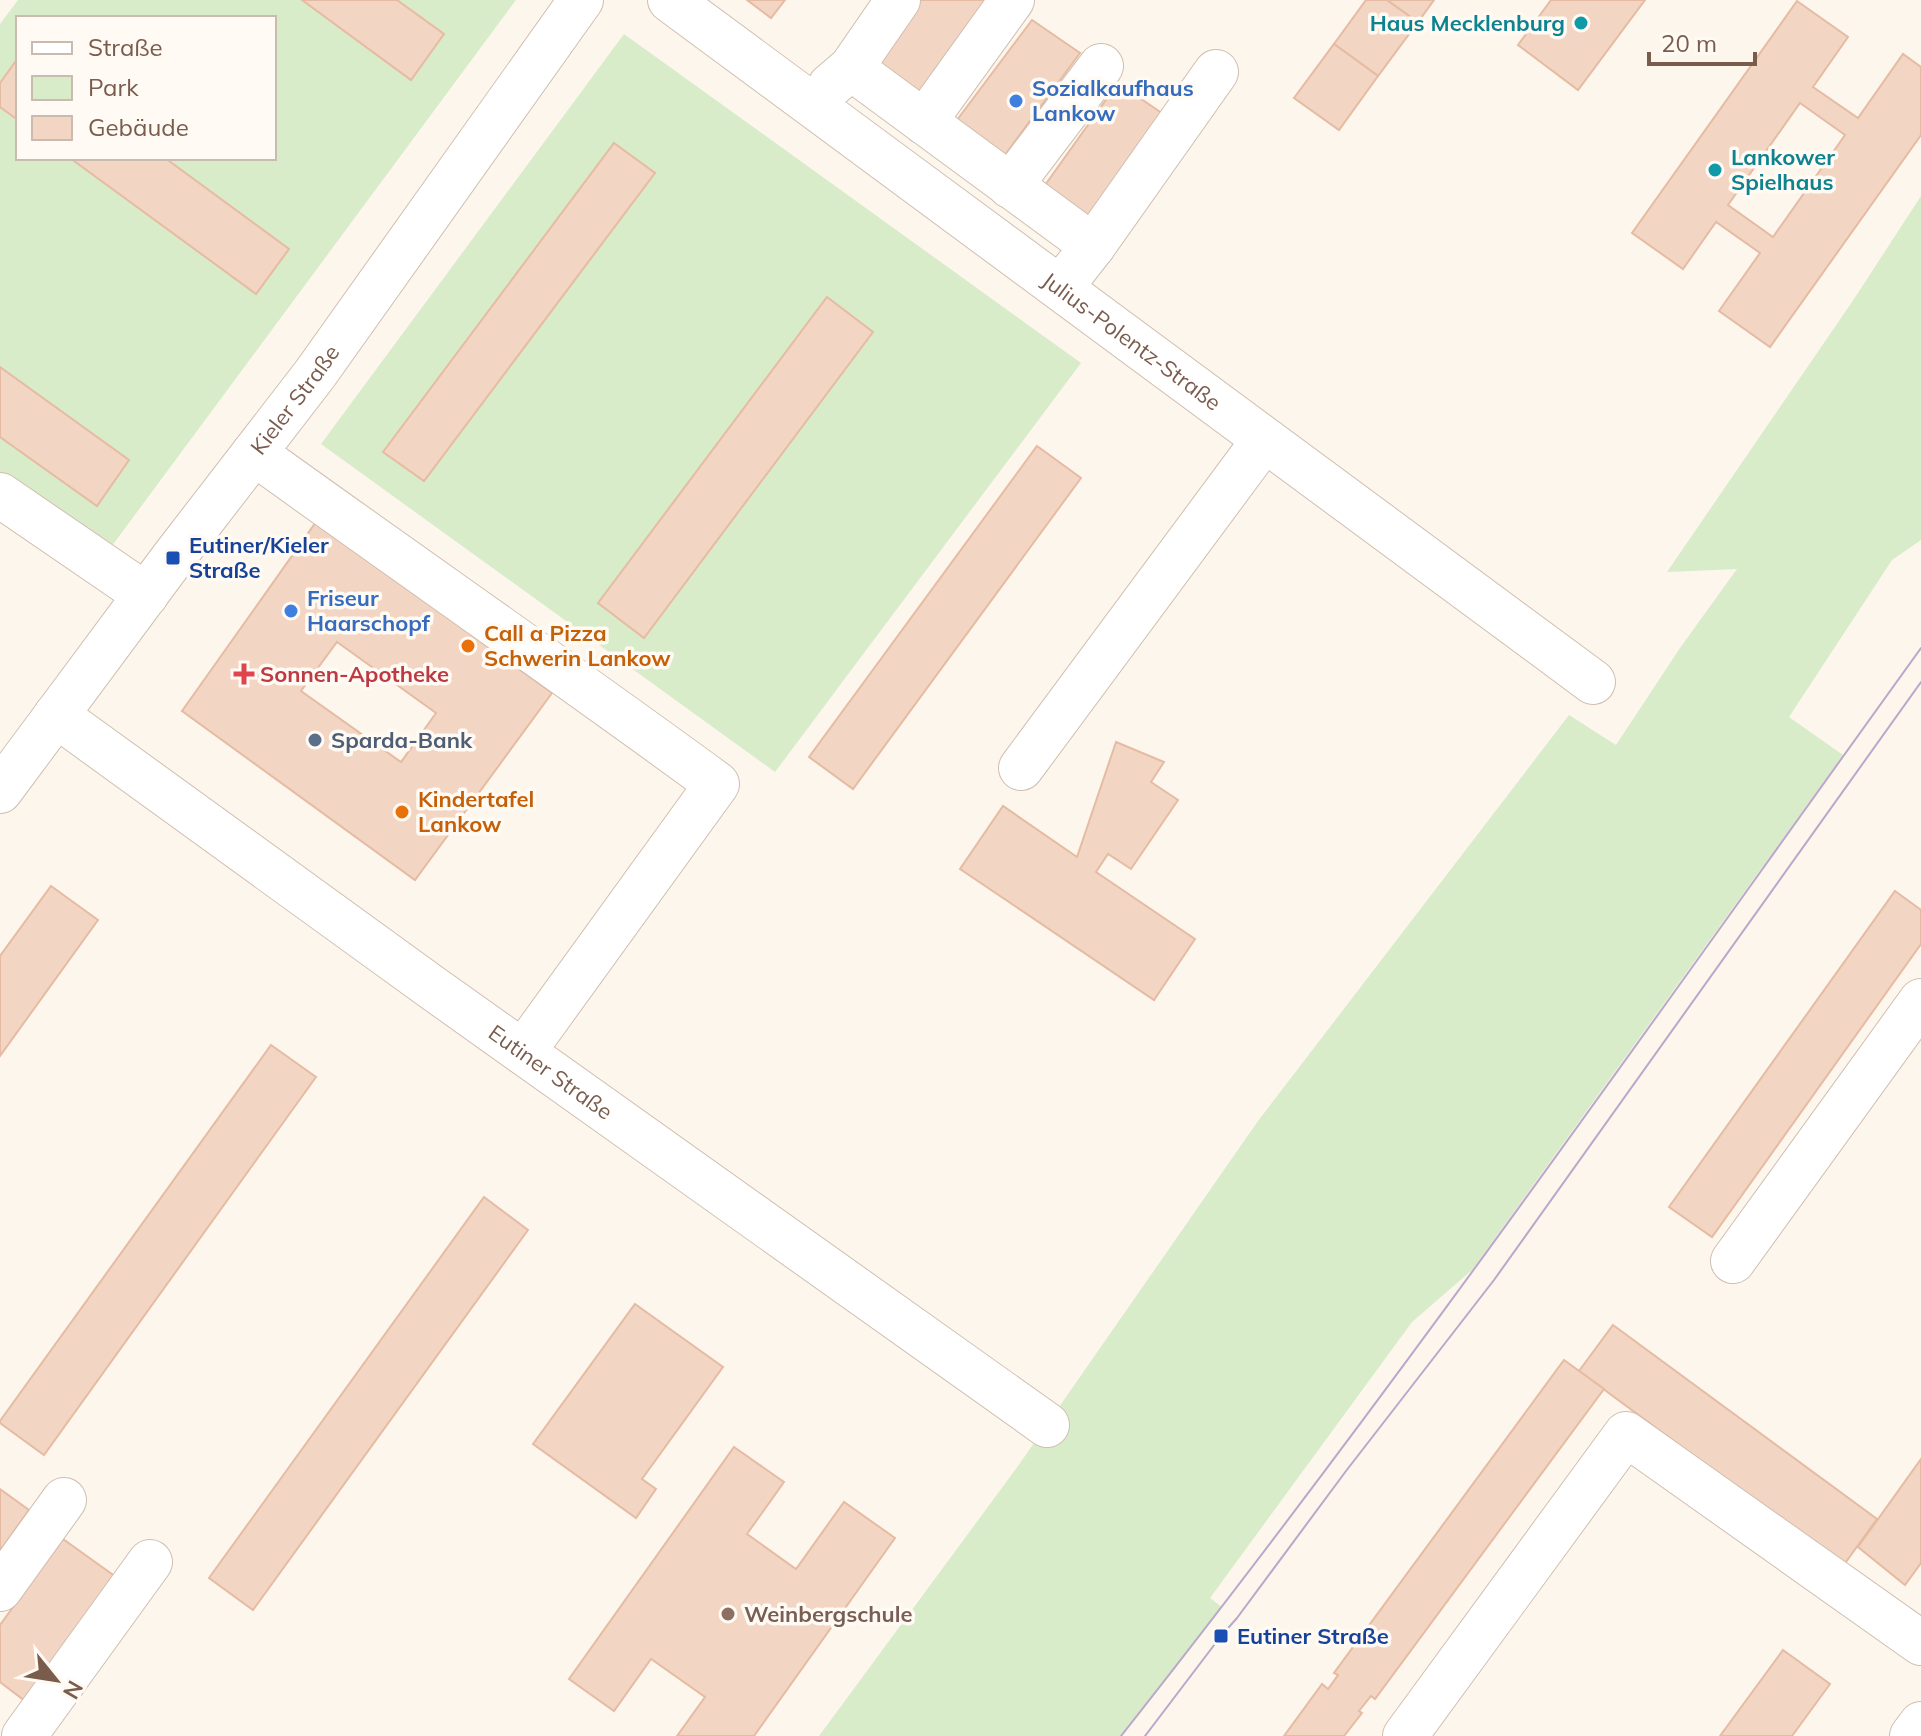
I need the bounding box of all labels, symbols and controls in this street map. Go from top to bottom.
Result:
place label: Haus Mecklenburg [1370,9,1565,37]
marker: Haus Mecklenburg [1572,14,1590,32]
legend [16,16,276,160]
scale bar [1649,16,1755,66]
text: 20 m [1661,28,1717,58]
text: Straße [88,32,163,62]
text: Park [88,72,139,102]
place label: Sozialkaufhaus Lankow [1032,74,1194,127]
marker: Sozialkaufhaus Lankow [1007,92,1025,110]
text: Gebäude [88,112,189,142]
place label: Lankower Spielhaus [1731,143,1835,196]
marker: Lankower Spielhaus [1706,161,1724,179]
street label: Julius-Polentz-Straße [1037,266,1227,416]
street label: Kieler Straße [244,339,345,460]
place label: Eutiner/Kieler Straße [189,531,329,584]
marker: Eutiner/Kieler Straße [164,549,182,567]
place label: Friseur Haarschopf [307,584,431,637]
marker: Friseur Haarschopf [282,602,300,620]
place label: Call a Pizza Schwerin Lankow [484,619,671,672]
marker: Call a Pizza Schwerin Lankow [459,637,477,655]
place label: Sonnen-Apotheke [260,660,449,688]
marker: Sonnen-Apotheke [235,665,253,683]
place label: Sparda-Bank [331,726,473,754]
marker: Sparda-Bank [306,731,324,749]
place label: Kindertafel Lankow [418,785,534,838]
marker: Kindertafel Lankow [393,803,411,821]
street label: Eutiner Straße [483,1018,618,1125]
place label: Weinbergschule [744,1600,912,1628]
marker: Weinbergschule [719,1605,737,1623]
place label: Eutiner Straße [1237,1622,1389,1650]
marker: Eutiner Straße [1212,1627,1230,1645]
north arrow [16,1640,96,1720]
text: N [57,1676,90,1704]

